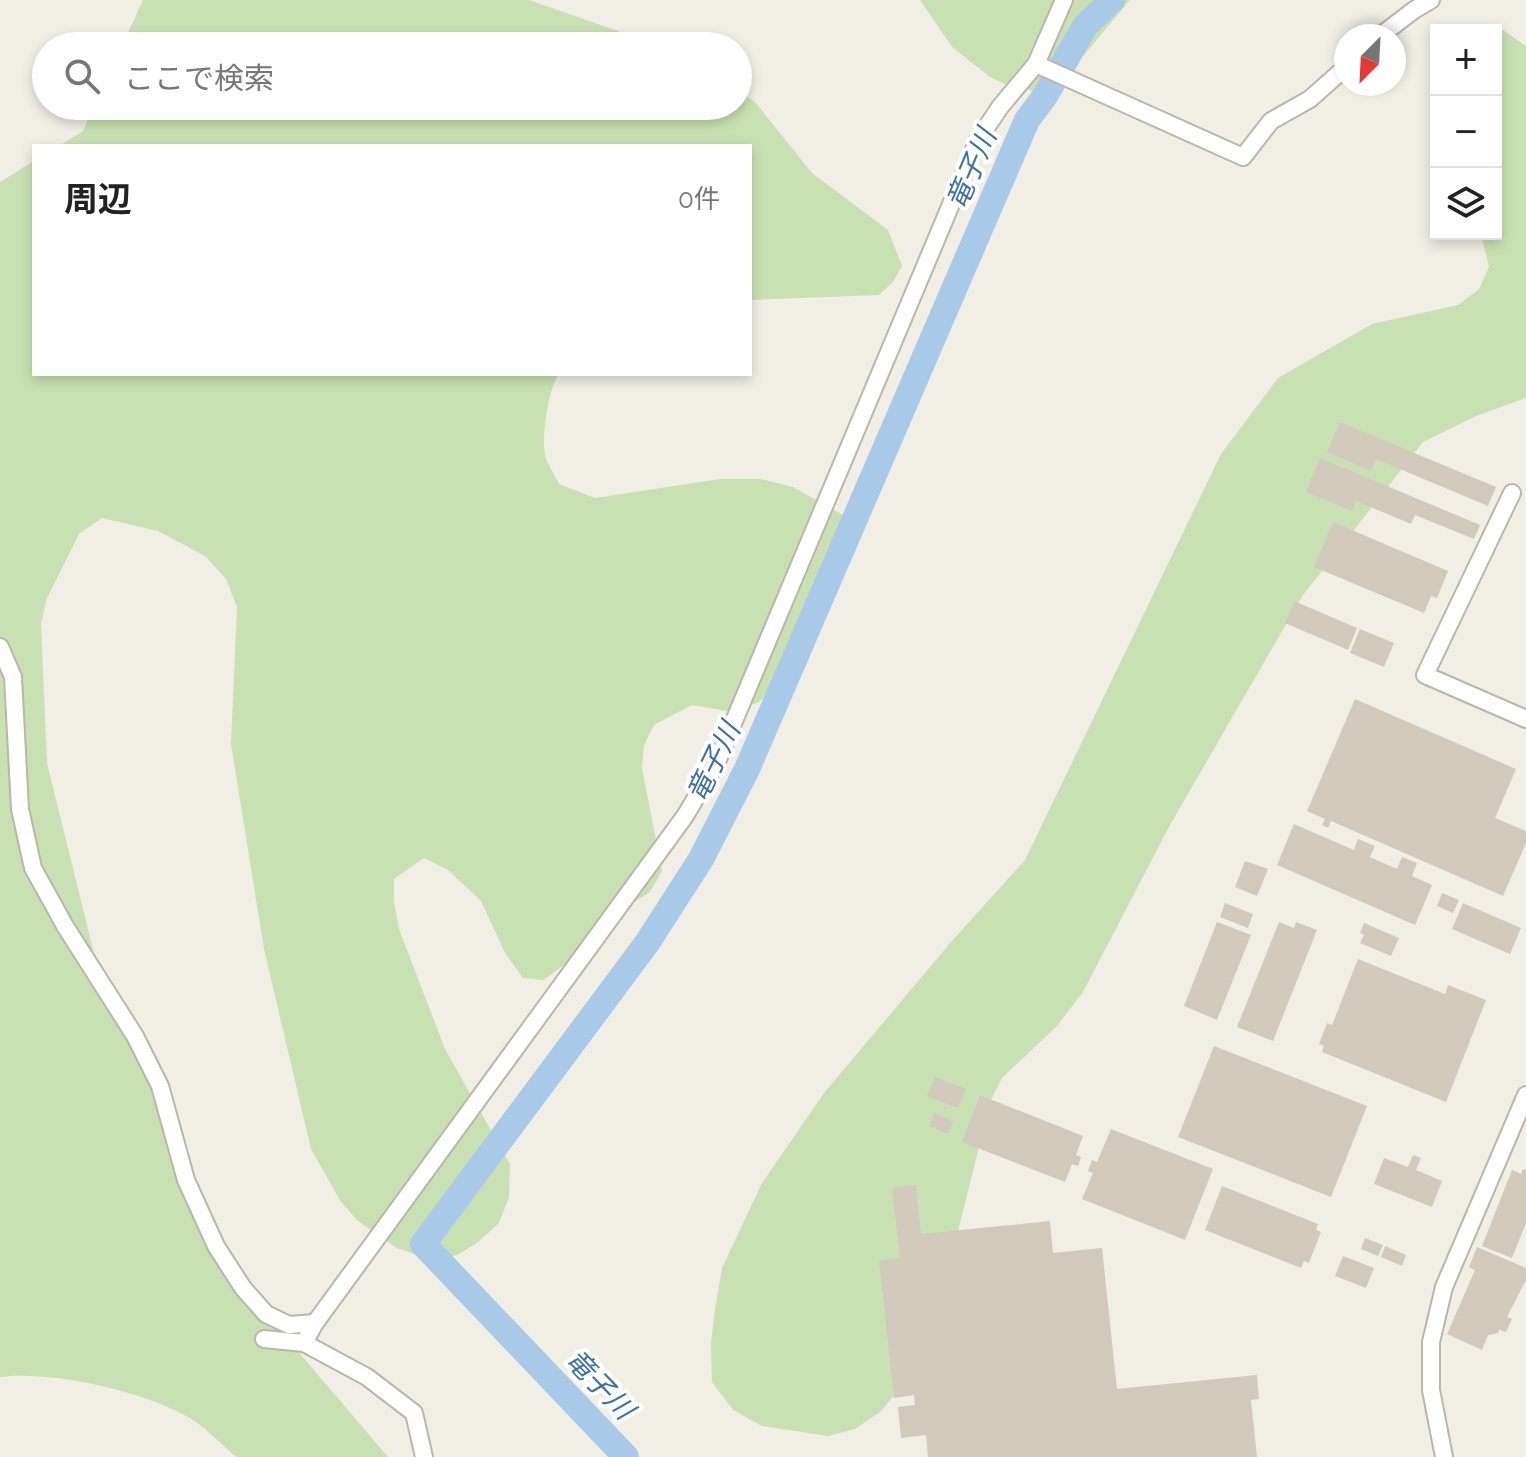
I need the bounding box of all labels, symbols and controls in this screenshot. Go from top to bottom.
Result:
north arrow [1334,24,1406,96]
map controls [1430,24,1502,240]
button: + [1430,24,1502,96]
search box [32,32,752,120]
icon: search [60,54,104,98]
text: ここで検索 [124,61,274,96]
button: − [1430,96,1502,168]
water label: 竜子川 [940,121,1004,214]
button: layers [1430,168,1502,240]
text: 周辺 [64,179,132,219]
text: 0件 [678,184,720,214]
water label: 竜子川 [680,715,748,807]
water label: 竜子川 [559,1343,643,1428]

